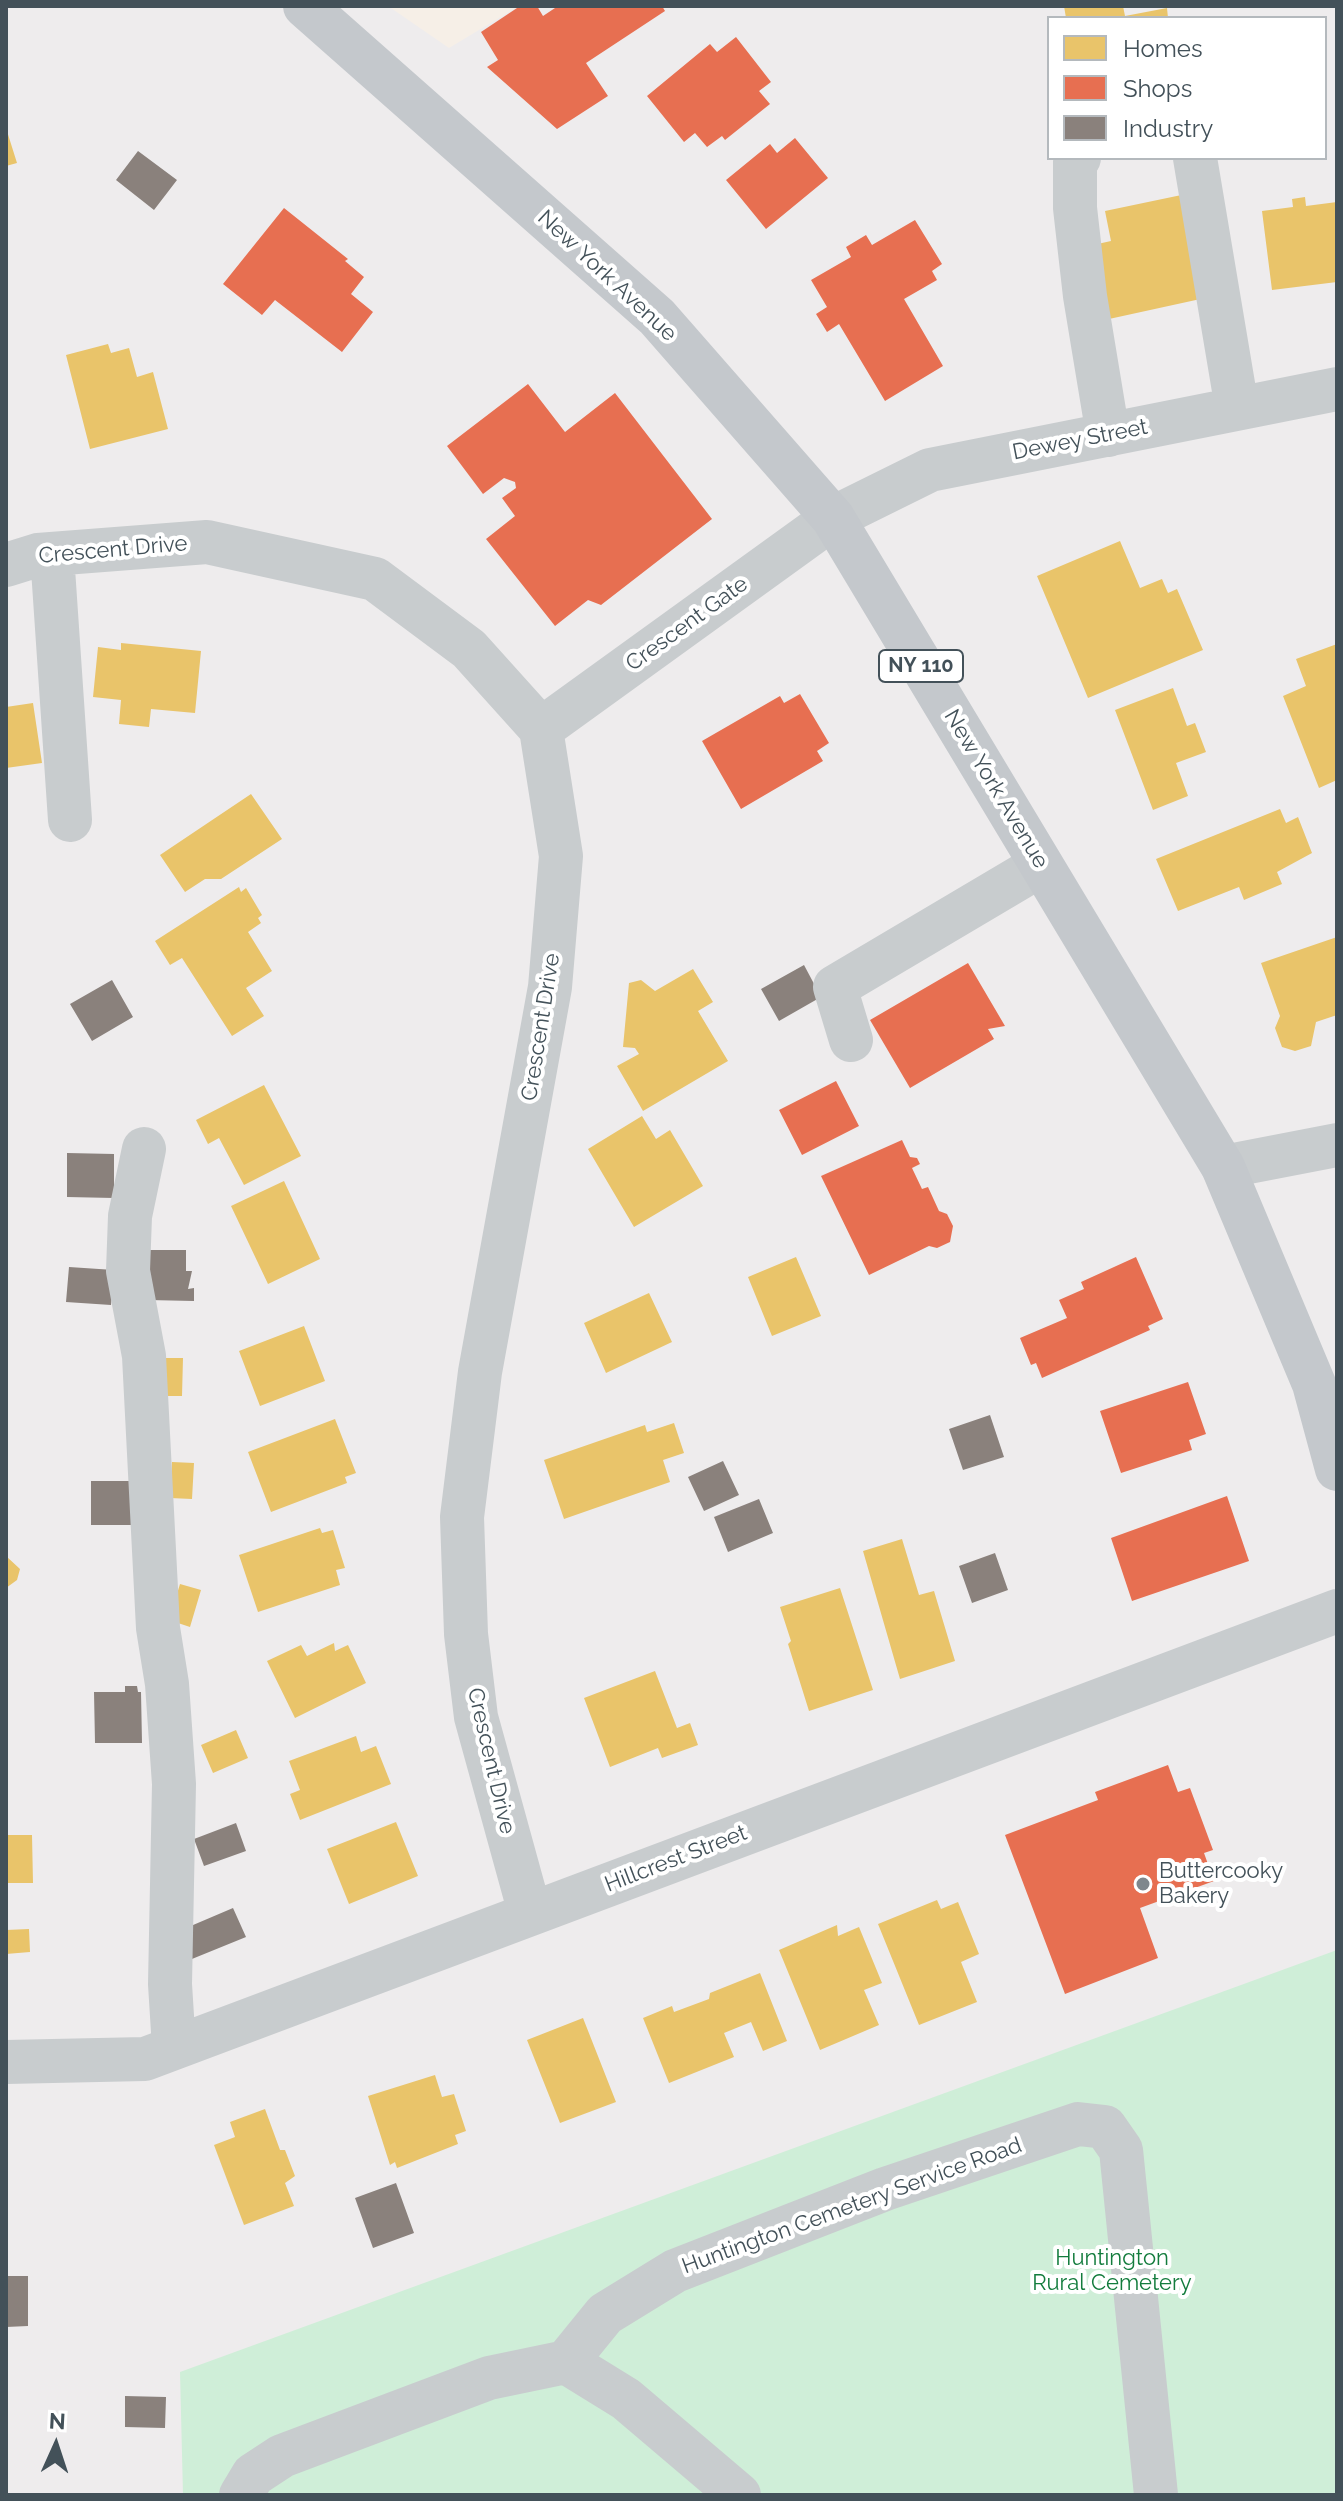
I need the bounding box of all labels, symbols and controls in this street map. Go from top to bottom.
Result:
legend [1047,16,1327,160]
text: Homes [1123,34,1203,63]
text: Shops [1123,74,1192,103]
text: Industry [1123,114,1213,143]
street label: New York Avenue [532,205,682,347]
street label: Dewey Street [1010,414,1150,466]
street label: Crescent Drive [38,530,188,570]
street label: Crescent Gate [621,571,753,677]
road number: NY 110 [879,650,963,682]
street label: New York Avenue [938,705,1054,873]
street label: Crescent Drive [516,951,566,1103]
street label: Crescent Drive [461,1685,521,1837]
street label: Hillcrest Street [601,1820,751,1898]
place label: Buttercooky Bakery [1159,1858,1283,1910]
marker: Buttercooky Bakery [1134,1875,1152,1893]
street label: Huntington Cemetery Service Road [679,2132,1025,2280]
park label: Huntington Rural Cemetery [1032,2245,1192,2296]
north arrow [16,2405,96,2485]
text: N [48,2408,66,2434]

